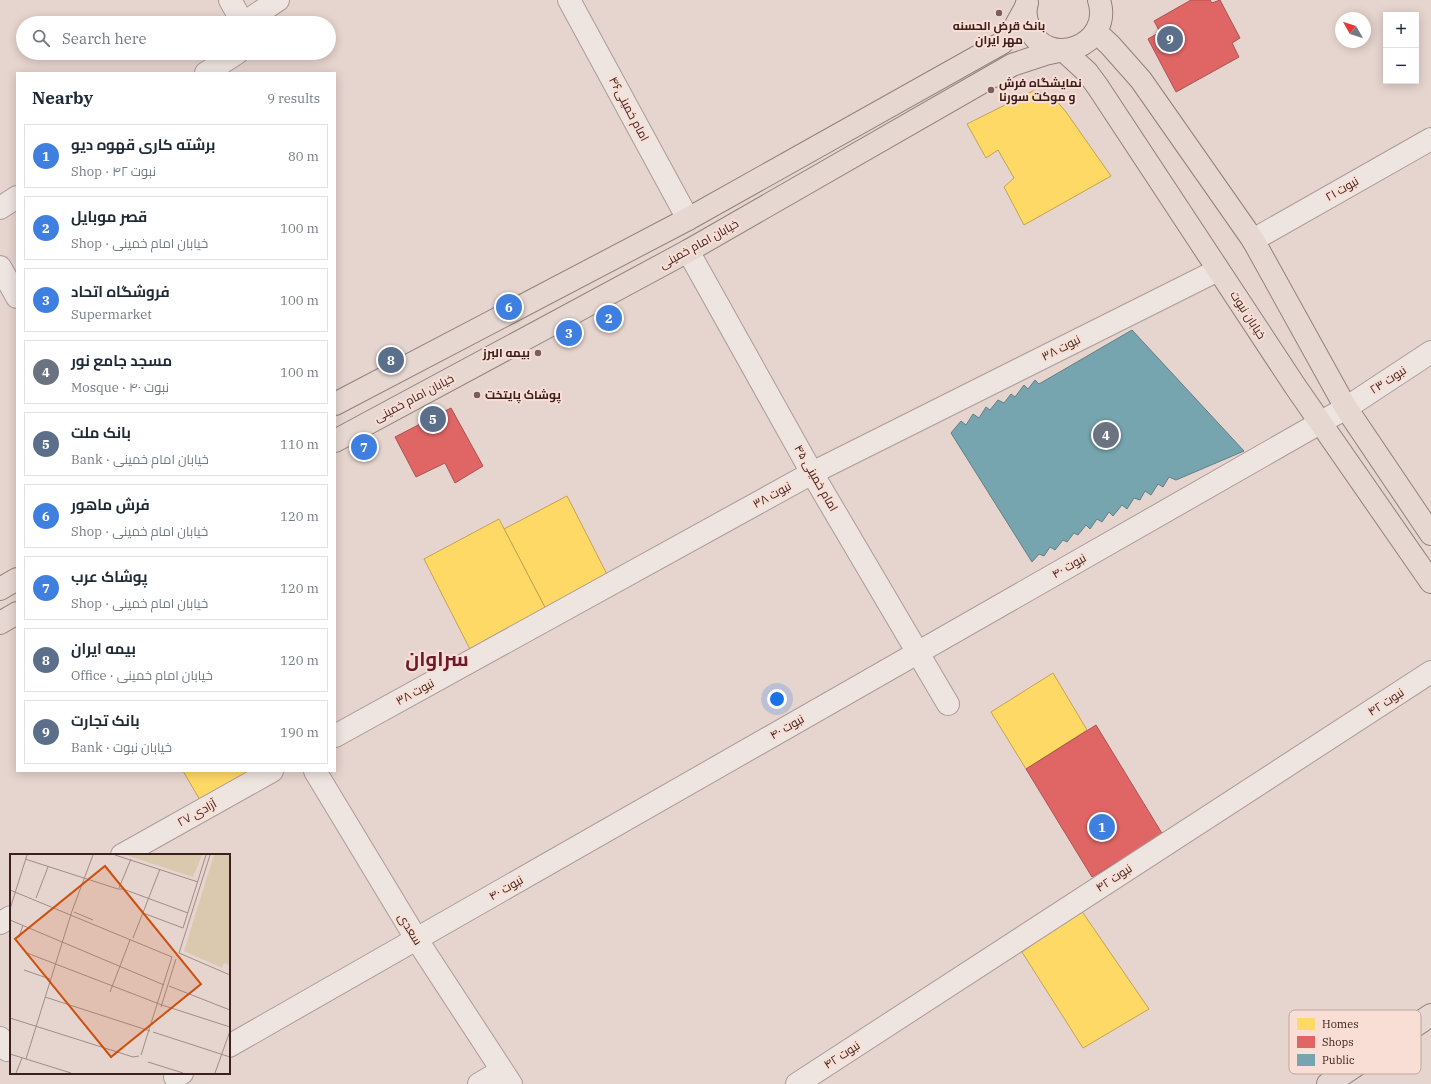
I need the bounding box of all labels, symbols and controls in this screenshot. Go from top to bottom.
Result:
marker: بانک قرض الحسنه مهر ایران [994,8,1004,18]
north arrow [1335,12,1371,48]
map controls [1383,12,1419,84]
button: + [1383,12,1419,48]
search box [16,16,336,60]
place label: بانک قرض الحسنه مهر ایران [953,18,1045,48]
pin: 9 [1157,24,1183,54]
icon: search [30,27,52,49]
text: Search here [62,29,147,48]
button: − [1383,48,1419,84]
street label: امام خمینی۴۶ [605,74,653,144]
place label: نمایشگاه فرش و موکت سورنا [999,75,1082,105]
marker: نمایشگاه فرش و موکت سورنا [986,85,996,95]
text: Nearby [32,87,93,109]
text: 9 results [267,90,320,107]
text: برشته کاری قهوه دیو [71,135,215,154]
text: 1 [42,148,50,165]
text: 80 m [288,148,319,165]
text: Shop · نبوت ۴۲ [71,163,156,180]
street label: نبوت ۲۱ [1322,173,1361,204]
text: قصر موبایل [71,207,147,226]
street label: خیابان امام خمینی [656,216,742,272]
text: 2 [42,220,50,237]
text: 100 m [280,220,319,237]
text: Shop · خیابان امام خمینی [71,235,208,252]
text: فروشگاه اتحاد [71,282,170,301]
street label: خیابان نبوت [1227,288,1270,342]
text: 3 [42,292,50,309]
text: 100 m [280,292,319,309]
pin: 6 [496,292,522,322]
pin: 2 [596,303,622,333]
text: Supermarket [71,306,152,323]
pin: 3 [556,318,582,348]
street label: نبوت ۳۸ [1039,331,1083,364]
pin: 8 [378,345,404,375]
place label: بیمه البرز [482,345,530,361]
marker: بیمه البرز [533,348,543,358]
text: مسجد جامع نور [71,351,172,370]
street label: نبوت ۲۳ [1367,362,1409,397]
text: 4 [42,364,50,381]
text: 100 m [280,364,319,381]
street label: خیابان امام خمینی [371,370,457,426]
text: Mosque · نبوت ۴۰ [71,379,169,396]
place label: پوشاک پایتخت [485,387,561,404]
marker: پوشاک پایتخت [472,390,482,400]
pin: 5 [420,404,446,434]
pin: 4 [1093,420,1119,450]
text: بانک ملت [71,423,131,442]
pin: 7 [351,432,377,462]
text: 5 [42,436,50,453]
text: 110 m [280,436,319,453]
street label: امام خمینی ۴۵ [790,442,842,514]
text: Bank · خیابان امام خمینی [71,451,209,468]
street label: نبوت ۳۸ [750,478,794,511]
text: فرش ماهور [71,495,150,514]
text: 6 [42,508,50,525]
text: 120 m [280,508,319,525]
text: Shop · خیابان امام خمینی [71,523,208,540]
street label: نبوت ۴۰ [1049,550,1088,581]
text: پوشاک عرب [71,567,148,586]
text: 7 [42,580,50,597]
text: 120 m [280,580,319,597]
text: Shop · خیابان امام خمینی [71,595,208,612]
text: بیمه ایران [71,639,136,658]
district label: سراوان [405,645,469,672]
text: 8 [42,652,50,669]
text: 120 m [280,652,319,669]
text: Office · خیابان امام خمینی [71,667,213,684]
street label: نبوت ۳۸ [393,675,437,708]
street label: نبوت ۴۲ [1365,684,1407,719]
your location [767,689,787,709]
text: بانک تجارت [71,711,140,730]
street label: نبوت ۴۰ [767,711,806,742]
text: 9 [42,724,50,741]
text: 190 m [280,724,319,741]
text: Bank · خیابان نبوت [71,739,172,756]
street label: آزادی ۲۷ [174,795,220,829]
pin: 1 [1089,812,1115,842]
inset map [10,854,230,1074]
street label: نبوت ۴۲ [1093,860,1135,895]
street label: نبوت ۴۰ [486,872,525,903]
street label: سعدی [395,910,426,947]
legend [1289,1010,1421,1074]
text: Homes [1322,1017,1359,1031]
text: Shops [1322,1035,1354,1049]
street label: نبوت ۴۲ [821,1037,863,1072]
text: Public [1322,1053,1355,1067]

